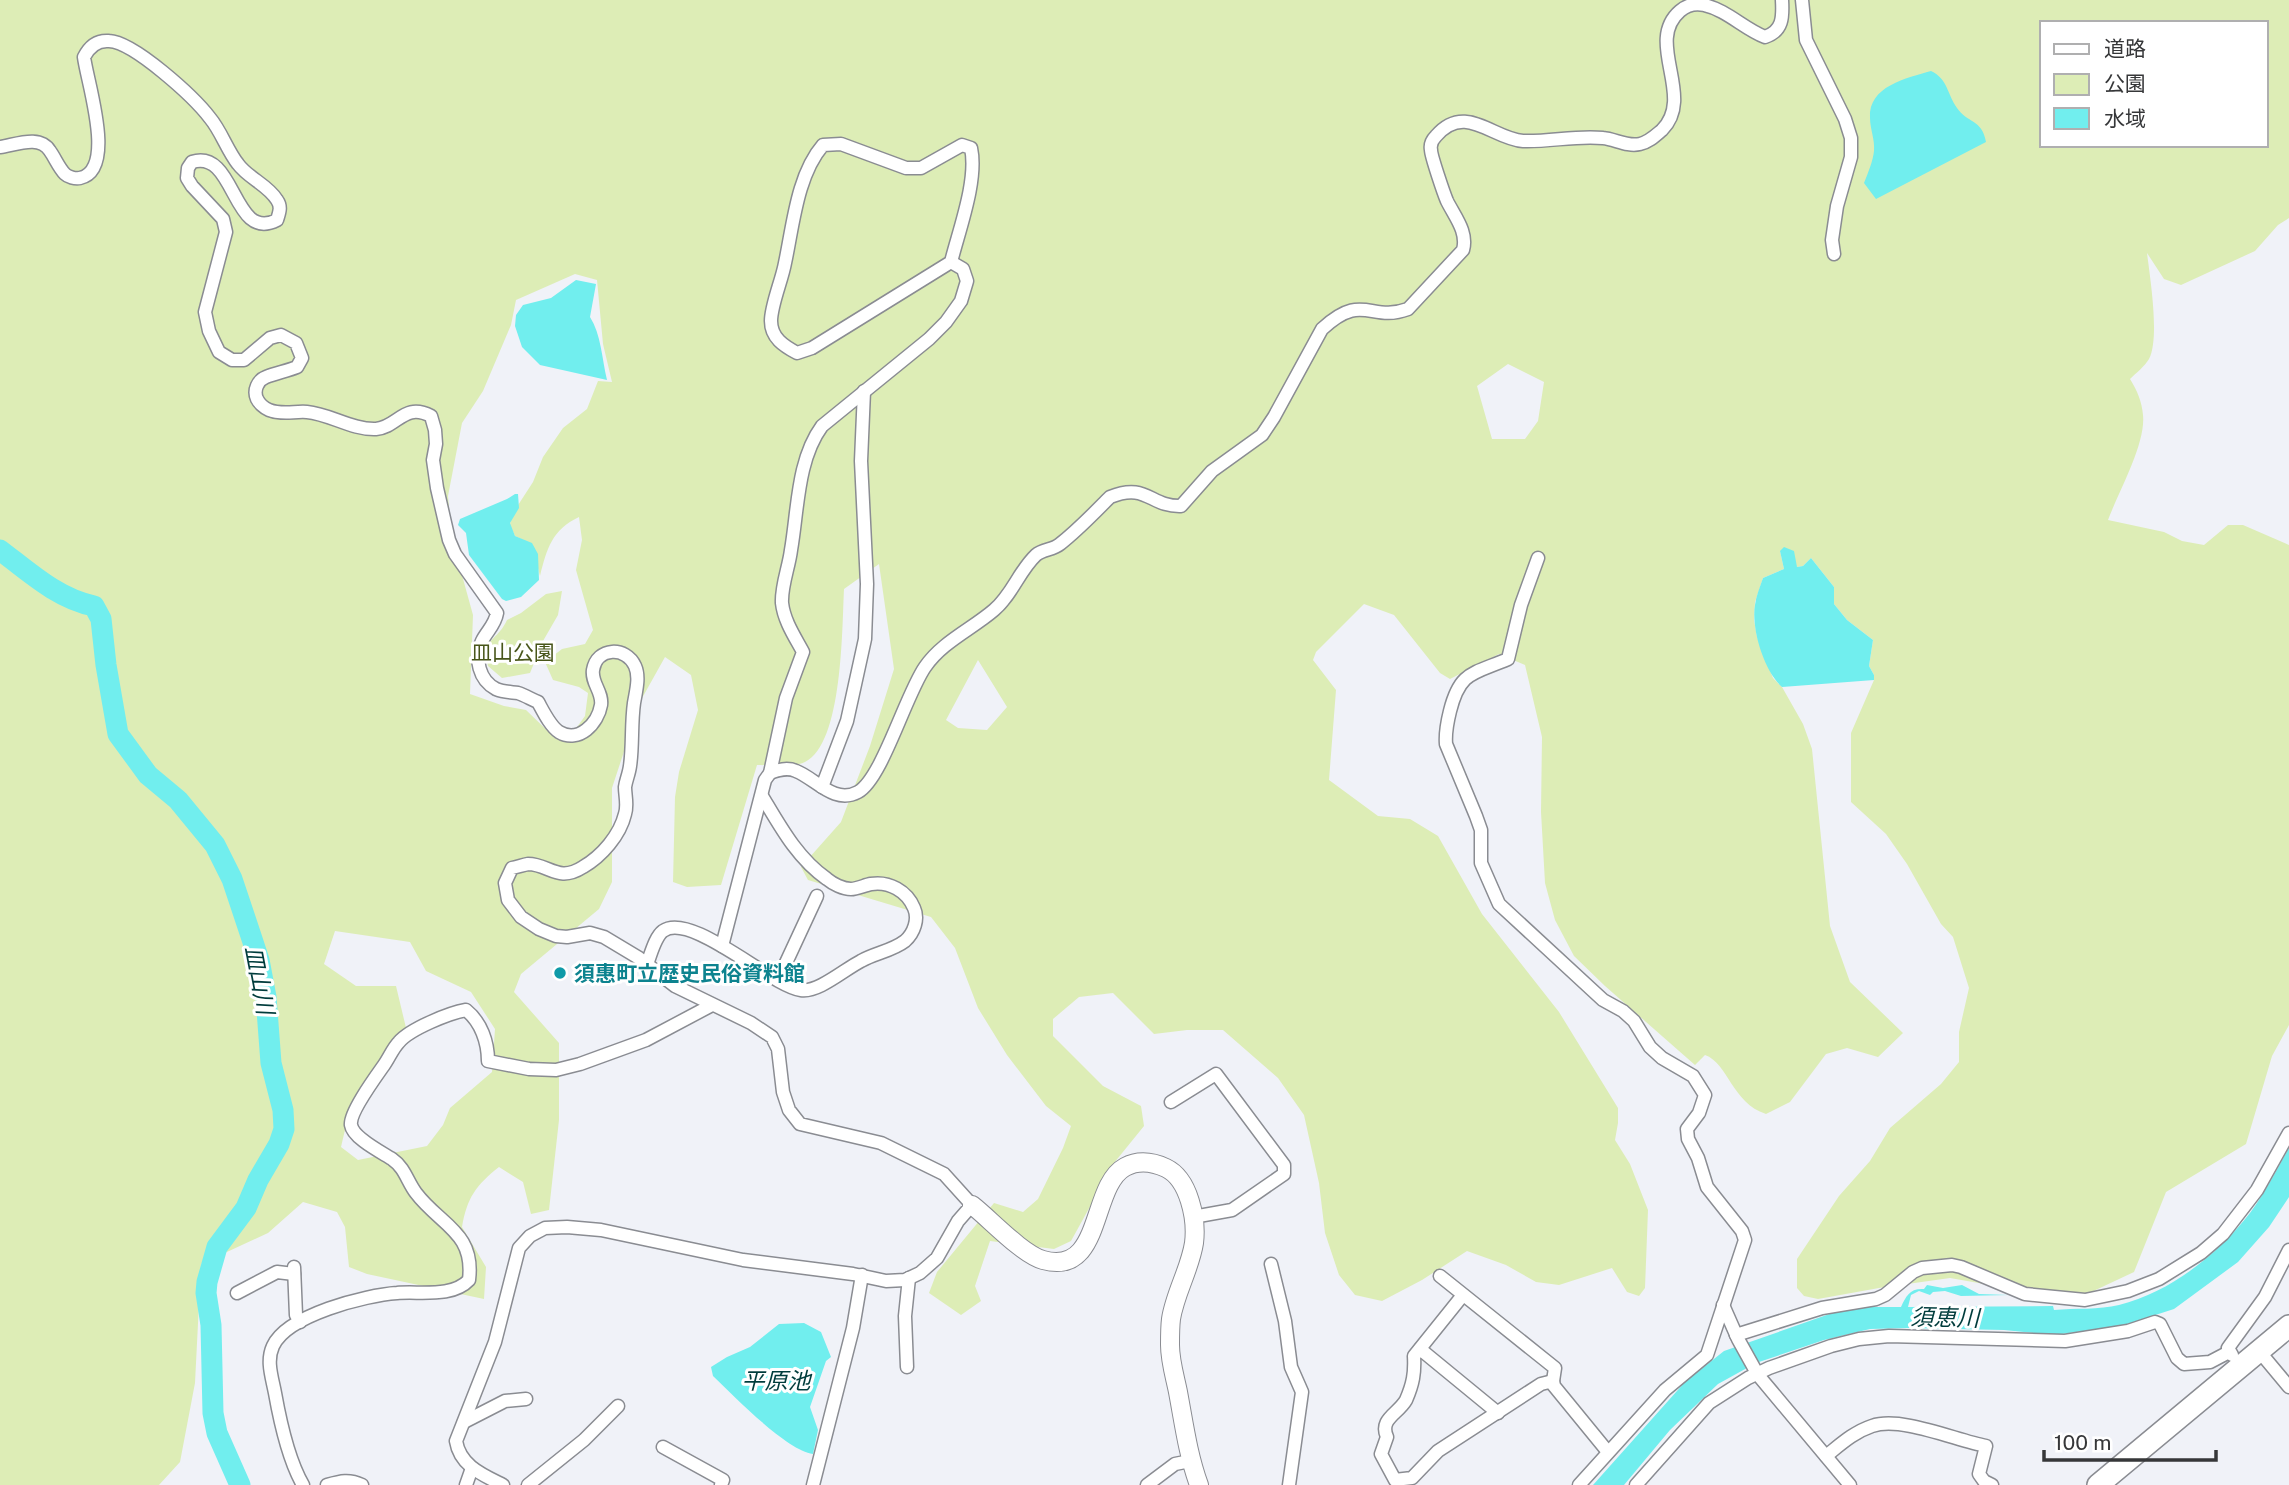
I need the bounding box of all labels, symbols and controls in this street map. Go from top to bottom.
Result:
legend [2040,21,2268,147]
text: 道路 [2104,36,2146,61]
text: 公園 [2104,71,2146,96]
text: 水域 [2104,106,2146,131]
park label: 皿山公園 [471,640,555,665]
water label: 皿山川 [240,944,280,1019]
place label: 須惠町立歴史民俗資料館 [574,961,805,986]
marker: 須惠町立歴史民俗資料館 [552,965,568,981]
water label: 須恵川 [1910,1303,1983,1331]
water label: 平原池 [742,1367,813,1394]
scale bar [2044,1418,2216,1462]
text: 100 m [2054,1430,2111,1455]

